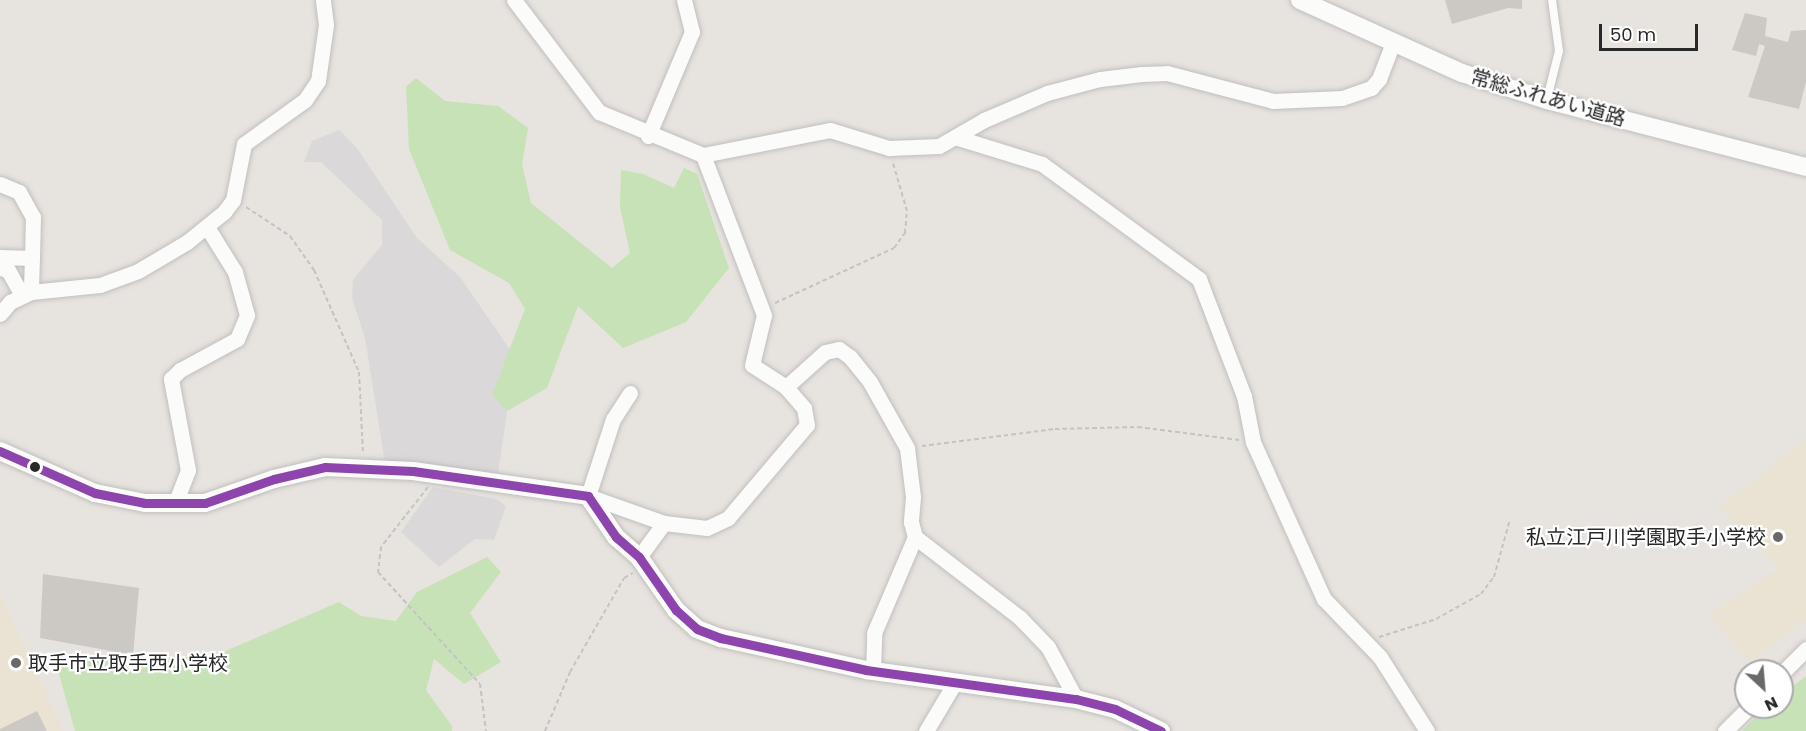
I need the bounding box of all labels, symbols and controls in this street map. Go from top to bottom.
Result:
scale bar [1602,12,1701,50]
text: 50 m [1610,22,1656,47]
street label: 常総ふれあい道路 [1468,64,1628,132]
unlabelled marker [29,461,41,473]
place label: 私立江戸川学園取手小学校 [1526,525,1766,549]
marker: 私立江戸川学園取手小学校 [1771,530,1785,544]
place label: 取手市立取手西小学校 [28,651,228,675]
marker: 取手市立取手西小学校 [9,656,23,670]
north arrow [1734,659,1794,719]
text: N [1761,691,1782,717]

